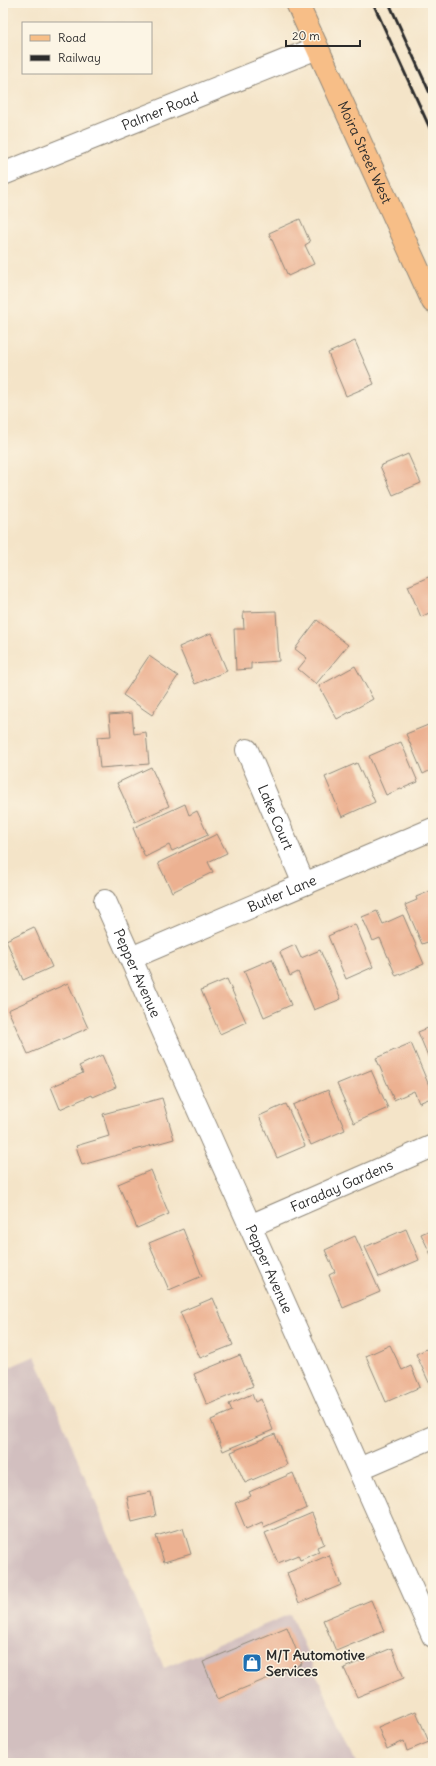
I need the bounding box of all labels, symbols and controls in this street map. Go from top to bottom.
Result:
legend [22,22,152,74]
scale bar [286,22,360,48]
text: 20 m [292,28,320,43]
text: Road [58,30,86,45]
text: Railway [58,50,101,65]
street label: Palmer Road [119,88,201,134]
street label: Moira Street West [334,98,396,207]
street label: Lake Court [254,782,297,853]
street label: Butler Lane [245,871,319,916]
street label: Pepper Avenue [110,926,165,1020]
street label: Faraday Gardens [288,1156,396,1216]
street label: Pepper Avenue [242,1222,297,1316]
place label: M/T Automotive Services [266,1646,366,1680]
shop icon: M/T Automotive Services [241,1652,263,1674]

